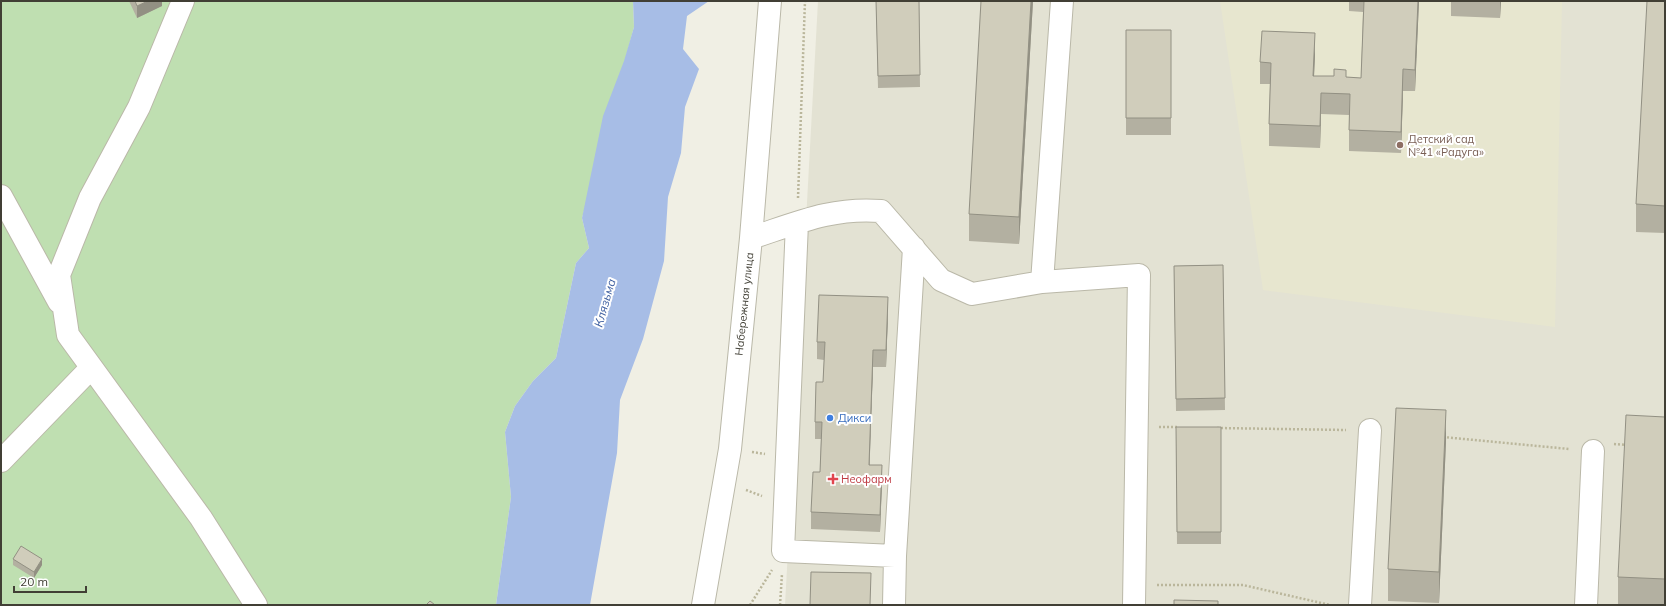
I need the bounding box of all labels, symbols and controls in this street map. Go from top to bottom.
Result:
place label: Детский сад №41 «Радуга» [1408,132,1484,159]
marker: Детский сад №41 «Радуга» [1395,140,1405,150]
street label: Набережная улица [732,252,756,356]
water label: Клязьма [590,277,619,329]
place label: Дикси [838,411,871,425]
marker: Дикси [825,413,835,423]
place label: Неофарм [841,472,892,486]
marker: Неофарм [828,474,838,484]
scale bar [14,568,86,594]
text: 20 m [20,574,48,589]

